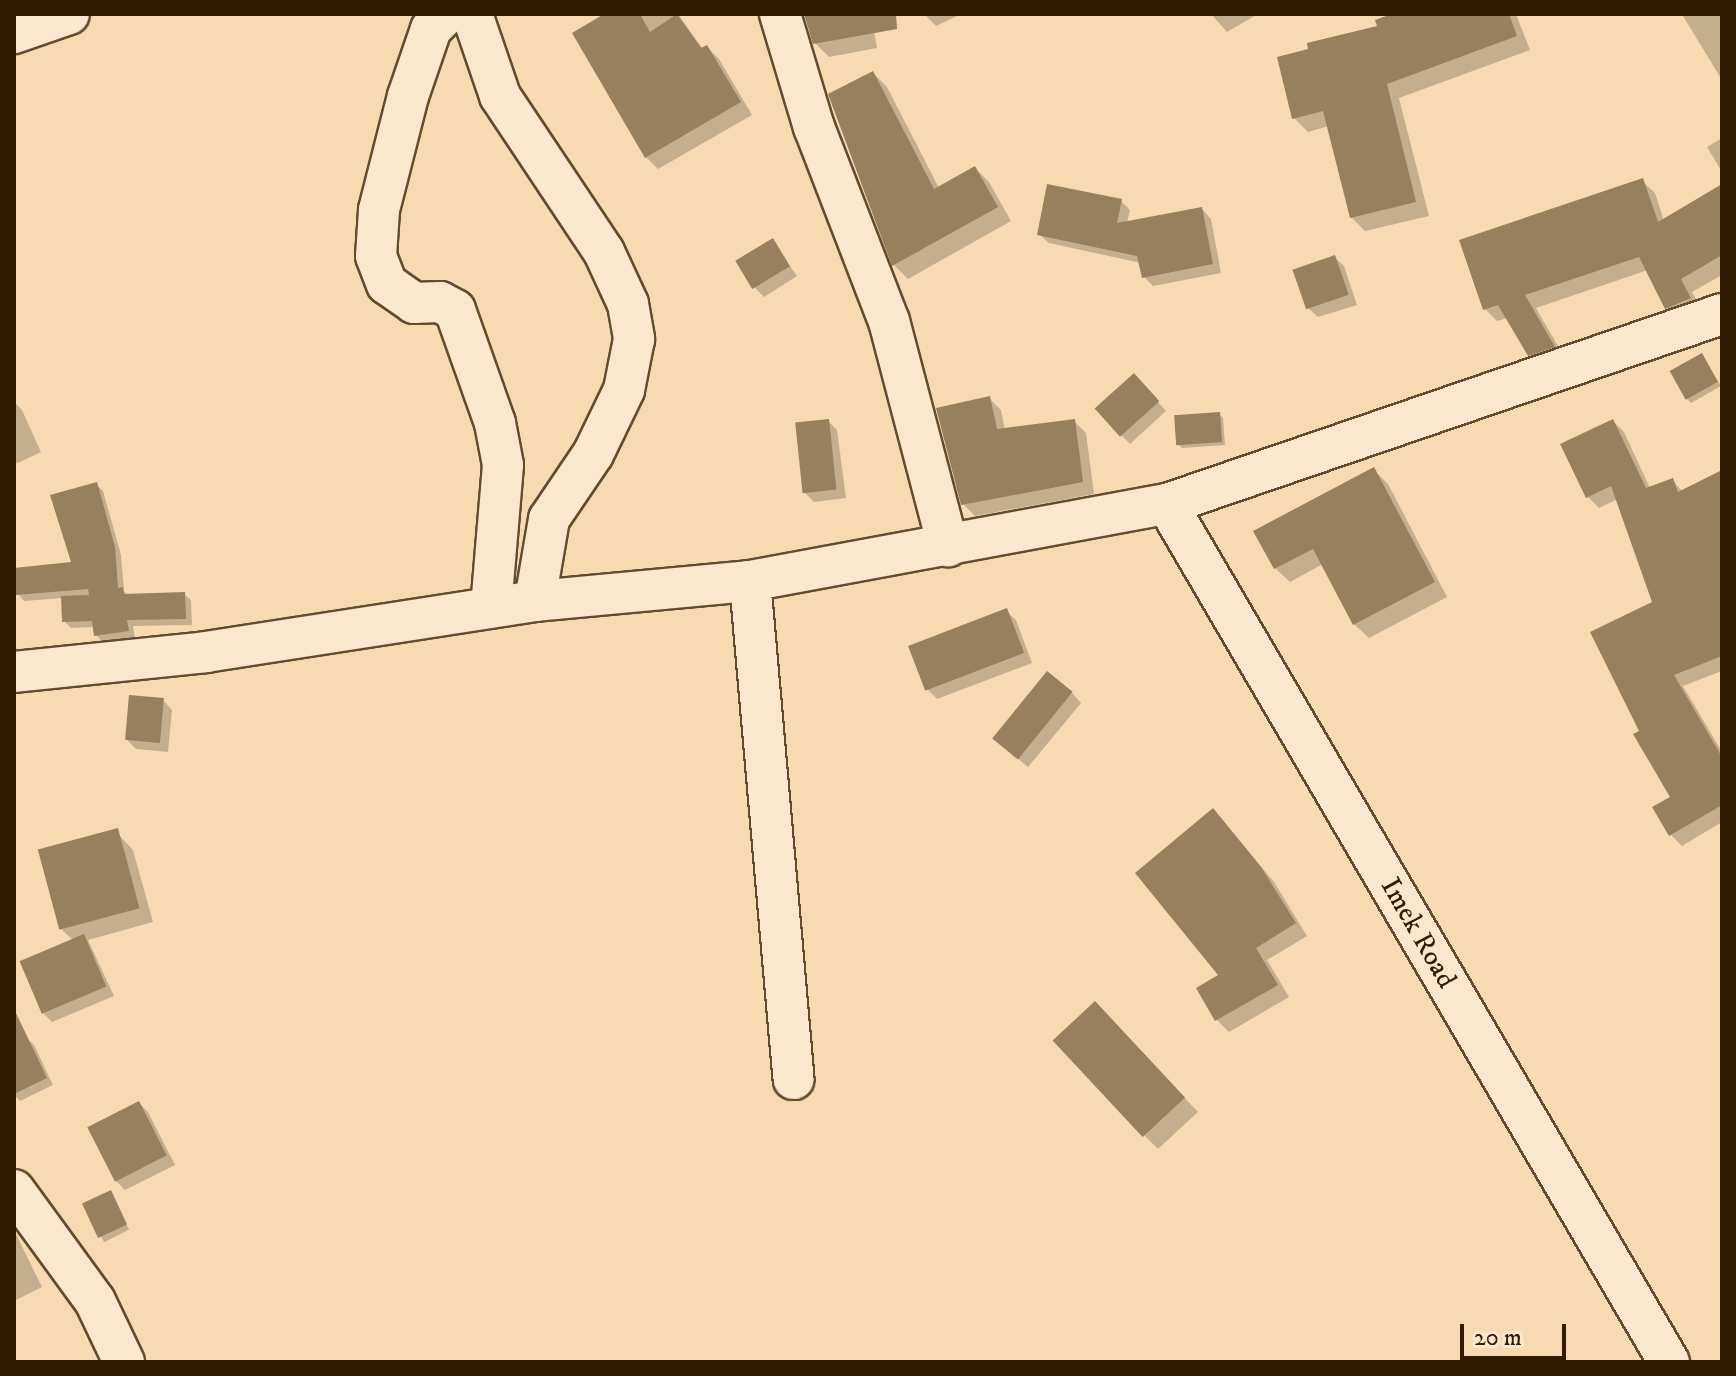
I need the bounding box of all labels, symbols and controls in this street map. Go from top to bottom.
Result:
street label: Imek Road [1373,872,1463,994]
scale bar [1464,1308,1570,1358]
text: 20 m [1474,1323,1522,1353]

